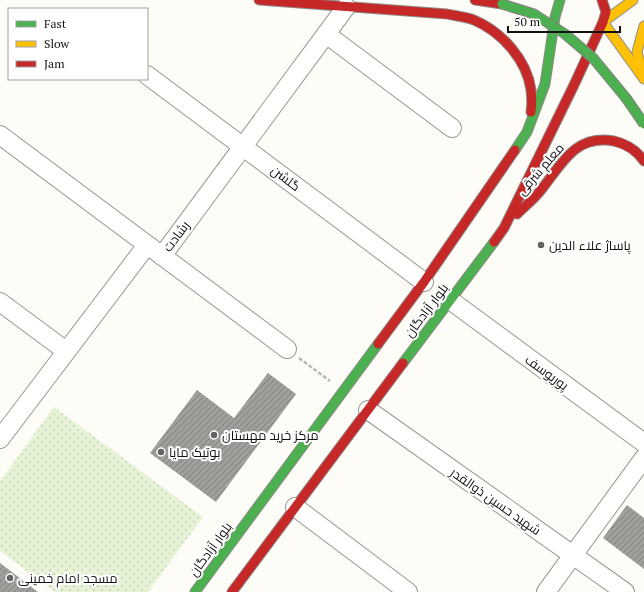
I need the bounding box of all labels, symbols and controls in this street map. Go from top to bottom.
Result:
legend [8,8,148,80]
scale bar [508,8,620,34]
text: 50 m [514,14,541,29]
text: Fast [44,16,67,31]
text: Slow [44,36,70,51]
text: Jam [44,56,65,71]
street label: معلم شرقی [512,139,568,200]
street label: گلشن [267,161,305,195]
street label: رشادت [158,217,194,255]
place label: پاساژ علاء الدین [549,236,631,255]
marker: پاساژ علاء الدین [536,240,546,250]
street label: بلوار آزادگان [400,279,452,341]
street label: پوریوسف [521,350,573,395]
place label: مرکز خرید مهستان [222,426,319,444]
marker: مرکز خرید مهستان [209,430,219,440]
place label: بوتیک مایا [169,443,221,461]
marker: بوتیک مایا [156,447,166,457]
street label: شهید حسین ذوالقدر [446,462,545,539]
street label: بلوار آزادگان [184,518,236,580]
place label: مسجد امام خمینی [18,569,118,588]
marker: مسجد امام خمینی [5,573,15,583]

